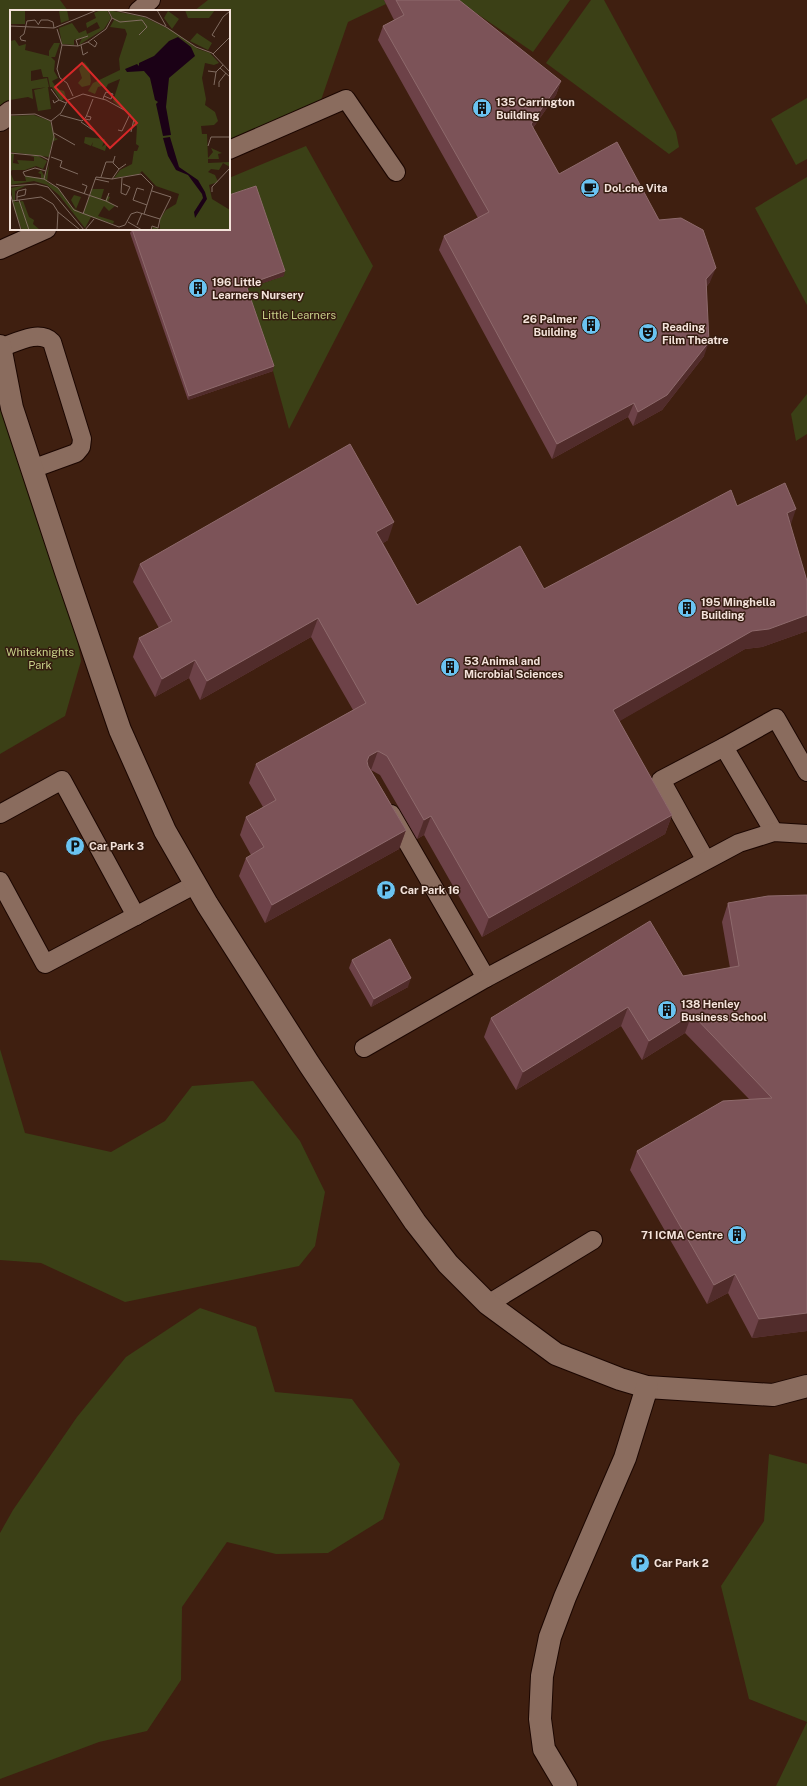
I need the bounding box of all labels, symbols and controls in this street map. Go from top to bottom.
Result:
inset map [10,10,230,230]
place label: 135 Carrington Building [496,96,575,121]
building icon: 135 Carrington Building [471,97,493,119]
cafe icon: Dol.che Vita [579,177,601,199]
place label: Dol.che Vita [604,182,668,194]
place label: 196 Little Learners Nursery [212,276,304,301]
building icon: 196 Little Learners Nursery [187,277,209,299]
park label: Little Learners [262,309,336,321]
place label: 26 Palmer Building [523,313,577,338]
building icon: 26 Palmer Building [580,314,602,336]
place label: Reading Film Theatre [662,321,729,346]
theatre icon: Reading Film Theatre [637,322,659,344]
place label: 195 Minghella Building [701,596,775,621]
building icon: 195 Minghella Building [676,597,698,619]
park label: Whiteknights Park [6,646,74,671]
place label: 53 Animal and Microbial Sciences [464,655,563,680]
building icon: 53 Animal and Microbial Sciences [439,656,461,678]
parking icon: Car Park 3 [64,835,86,857]
place label: Car Park 3 [89,840,144,852]
parking icon: Car Park 16 [375,879,397,901]
place label: Car Park 16 [400,884,460,896]
place label: 138 Henley Business School [681,998,767,1023]
building icon: 138 Henley Business School [656,999,678,1021]
building icon: 71 ICMA Centre [726,1224,748,1246]
place label: 71 ICMA Centre [641,1229,723,1241]
parking icon: Car Park 2 [629,1552,651,1574]
place label: Car Park 2 [654,1557,709,1569]

